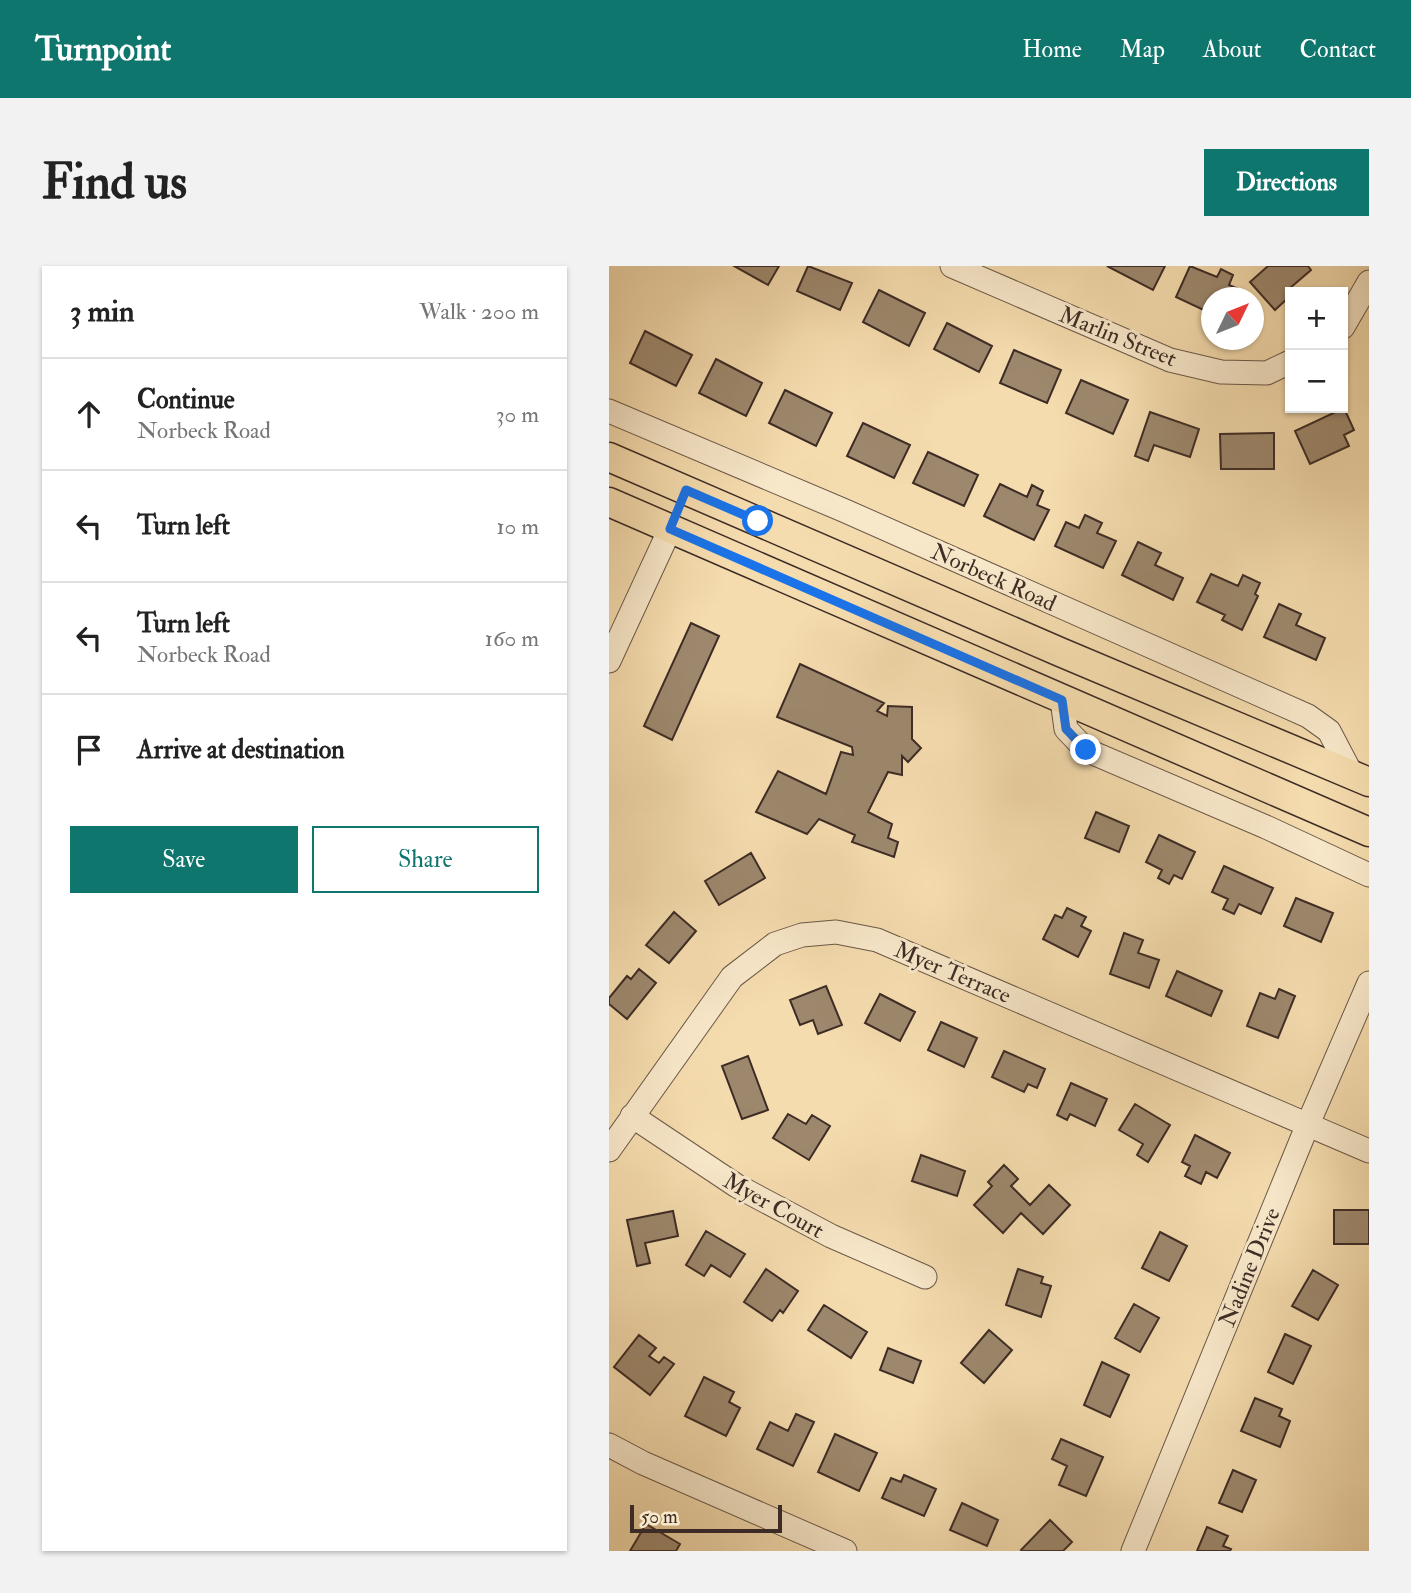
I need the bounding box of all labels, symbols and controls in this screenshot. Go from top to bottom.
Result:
text: Turnpoint [35,29,171,70]
text: Home [1022,34,1082,65]
text: Map [1120,34,1165,65]
text: About [1203,34,1262,65]
text: Contact [1300,34,1376,65]
button: Directions [1204,149,1369,216]
text: Find us [42,152,187,213]
north arrow [1201,287,1264,350]
map controls [1285,287,1348,413]
button: + [1285,287,1348,350]
text: 3 min [70,293,135,330]
text: Walk · 200 m [419,297,539,326]
street label: Marlin Street [1055,300,1181,373]
button: − [1285,350,1348,413]
text: Continue [137,384,235,416]
icon: ahead [70,395,108,433]
text: 30 m [496,400,539,429]
text: Norbeck Road [137,416,271,445]
route start [742,505,773,536]
icon: left [70,507,108,545]
text: Turn left [137,510,230,542]
text: 10 m [496,512,539,541]
street label: Norbeck Road [927,537,1061,618]
text: Turn left [137,608,230,640]
icon: left [70,619,108,657]
text: 160 m [485,624,539,653]
text: Norbeck Road [137,640,271,669]
icon: arrive [70,731,108,769]
text: Arrive at destination [137,734,345,766]
route end [1070,734,1101,765]
button: Save [70,826,298,893]
button: Share [312,826,539,893]
street label: Myer Terrace [890,935,1016,1010]
street label: Myer Court [718,1166,829,1245]
street label: Nadine Drive [1212,1203,1287,1331]
scale bar [630,1502,782,1534]
text: 50 m [641,1505,678,1529]

